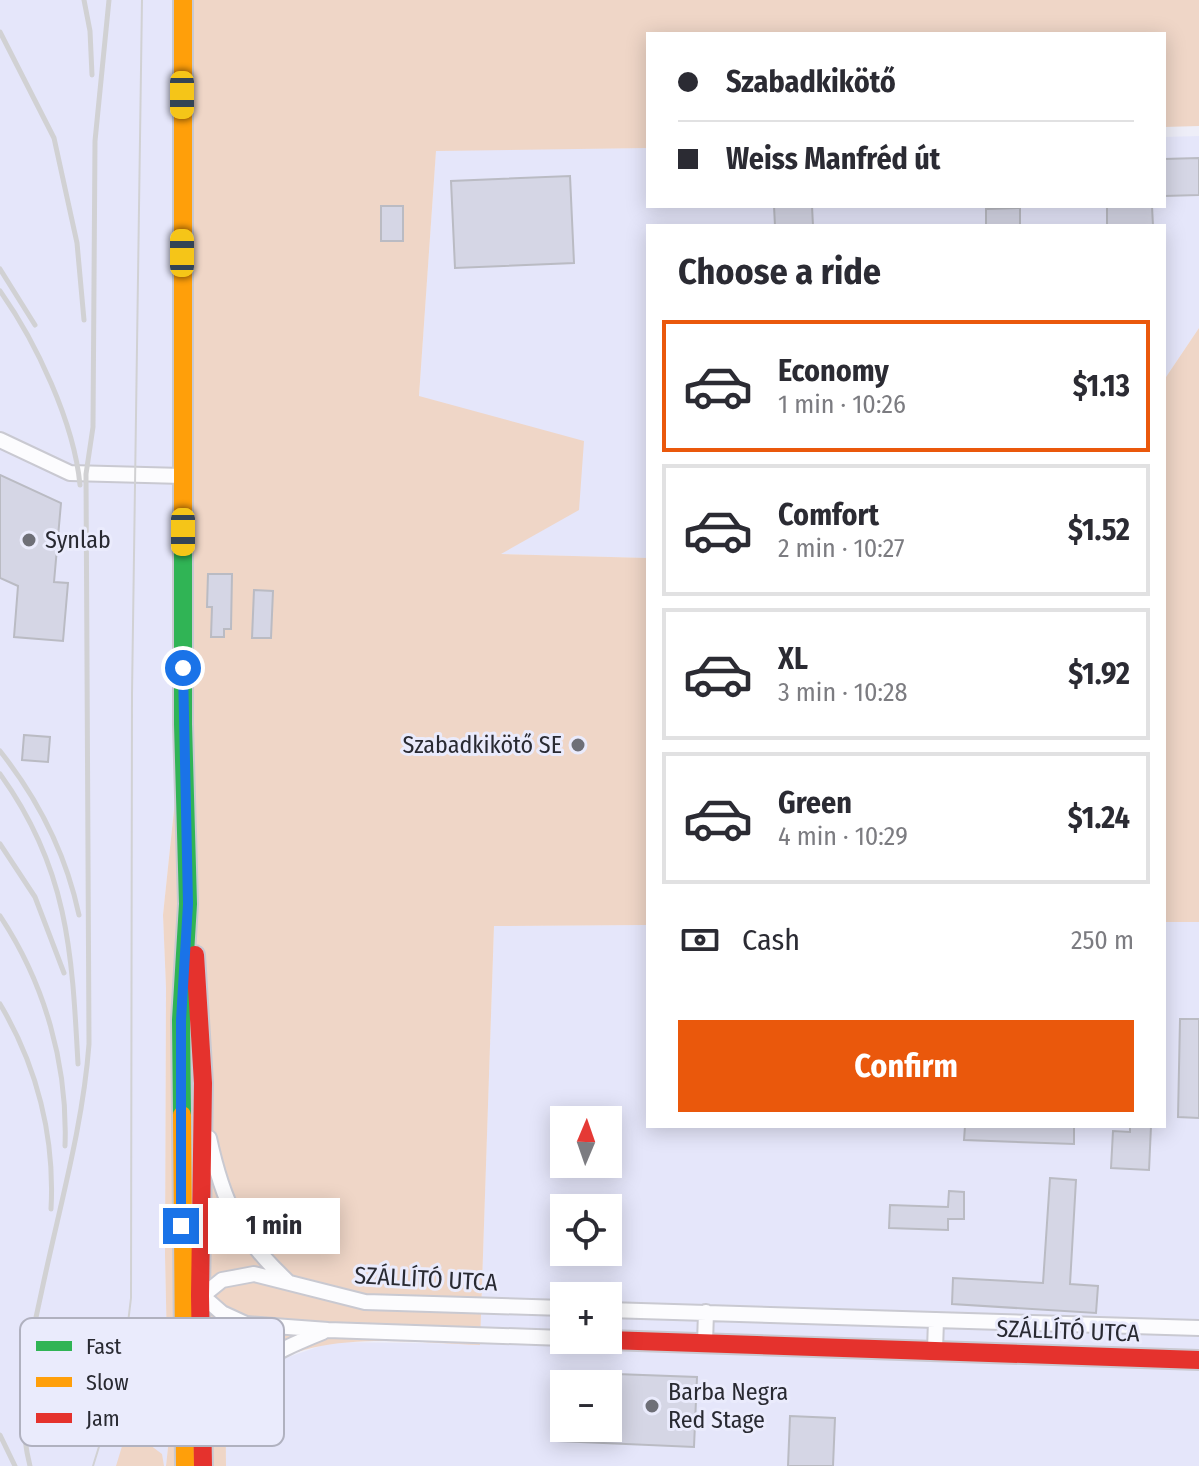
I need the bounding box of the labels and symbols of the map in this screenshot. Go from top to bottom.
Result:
car [170,71,194,119]
car [170,229,194,277]
car [171,508,195,556]
place label: Synlab [45,526,111,554]
marker: Synlab [20,531,38,549]
route start [165,650,201,686]
place label: Szabadkikötő SE [402,731,562,759]
marker: Szabadkikötő SE [569,736,587,754]
north arrow [550,1106,622,1178]
callout: 1 min [209,1198,341,1254]
route end [163,1208,199,1244]
street label: SZÁLLÍTÓ UTCA [354,1260,499,1297]
street label: SZÁLLÍTÓ UTCA [996,1314,1140,1348]
legend [20,1318,284,1446]
text: Fast [86,1333,122,1360]
text: Slow [86,1369,129,1396]
place label: Barba Negra Red Stage [668,1378,788,1434]
marker: Barba Negra Red Stage [643,1397,661,1415]
text: Jam [86,1405,120,1432]

